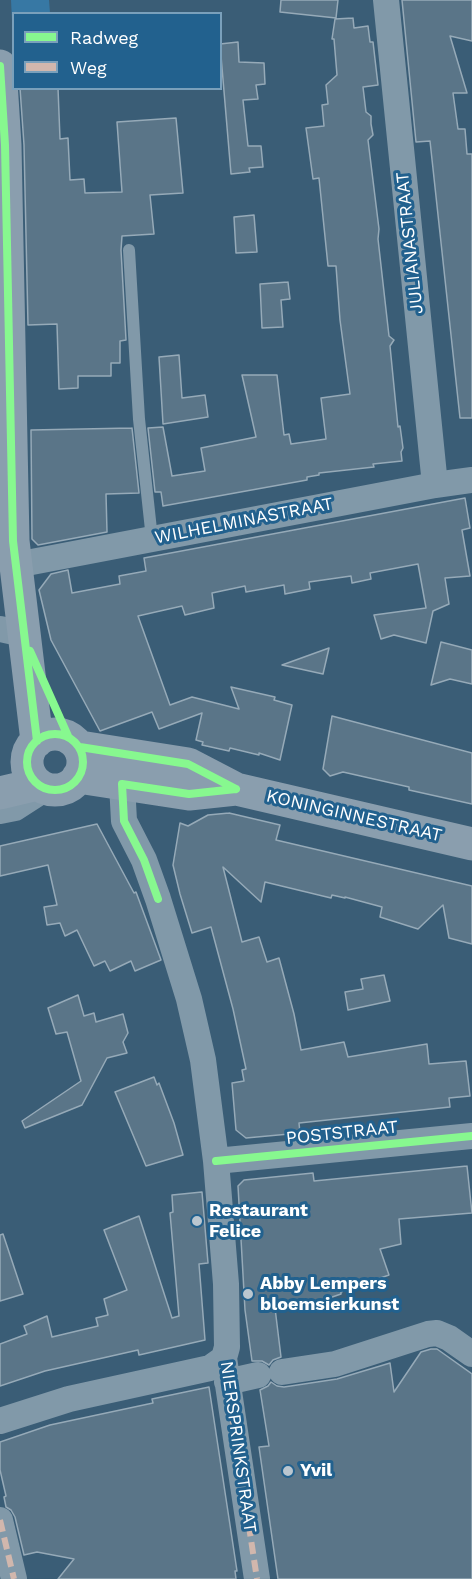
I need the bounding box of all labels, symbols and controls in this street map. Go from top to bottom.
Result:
legend [12,12,222,90]
text: Radweg [70,27,138,48]
text: Weg [70,57,107,78]
street label: JULIANASTRAAT [392,171,428,315]
street label: WILHELMINASTRAAT [153,493,335,549]
street label: KONINGINNESTRAAT [264,785,444,847]
street label: POSTSTRAAT [285,1116,399,1150]
place label: Restaurant Felice [209,1200,308,1242]
marker: Restaurant Felice [190,1214,204,1228]
place label: Abby Lempers bloemsierkunst [260,1273,399,1316]
marker: Abby Lempers bloemsierkunst [241,1287,255,1301]
street label: NIERSPRINKSTRAAT [215,1360,261,1534]
place label: Yvil [300,1460,332,1482]
marker: Yvil [281,1464,295,1478]

